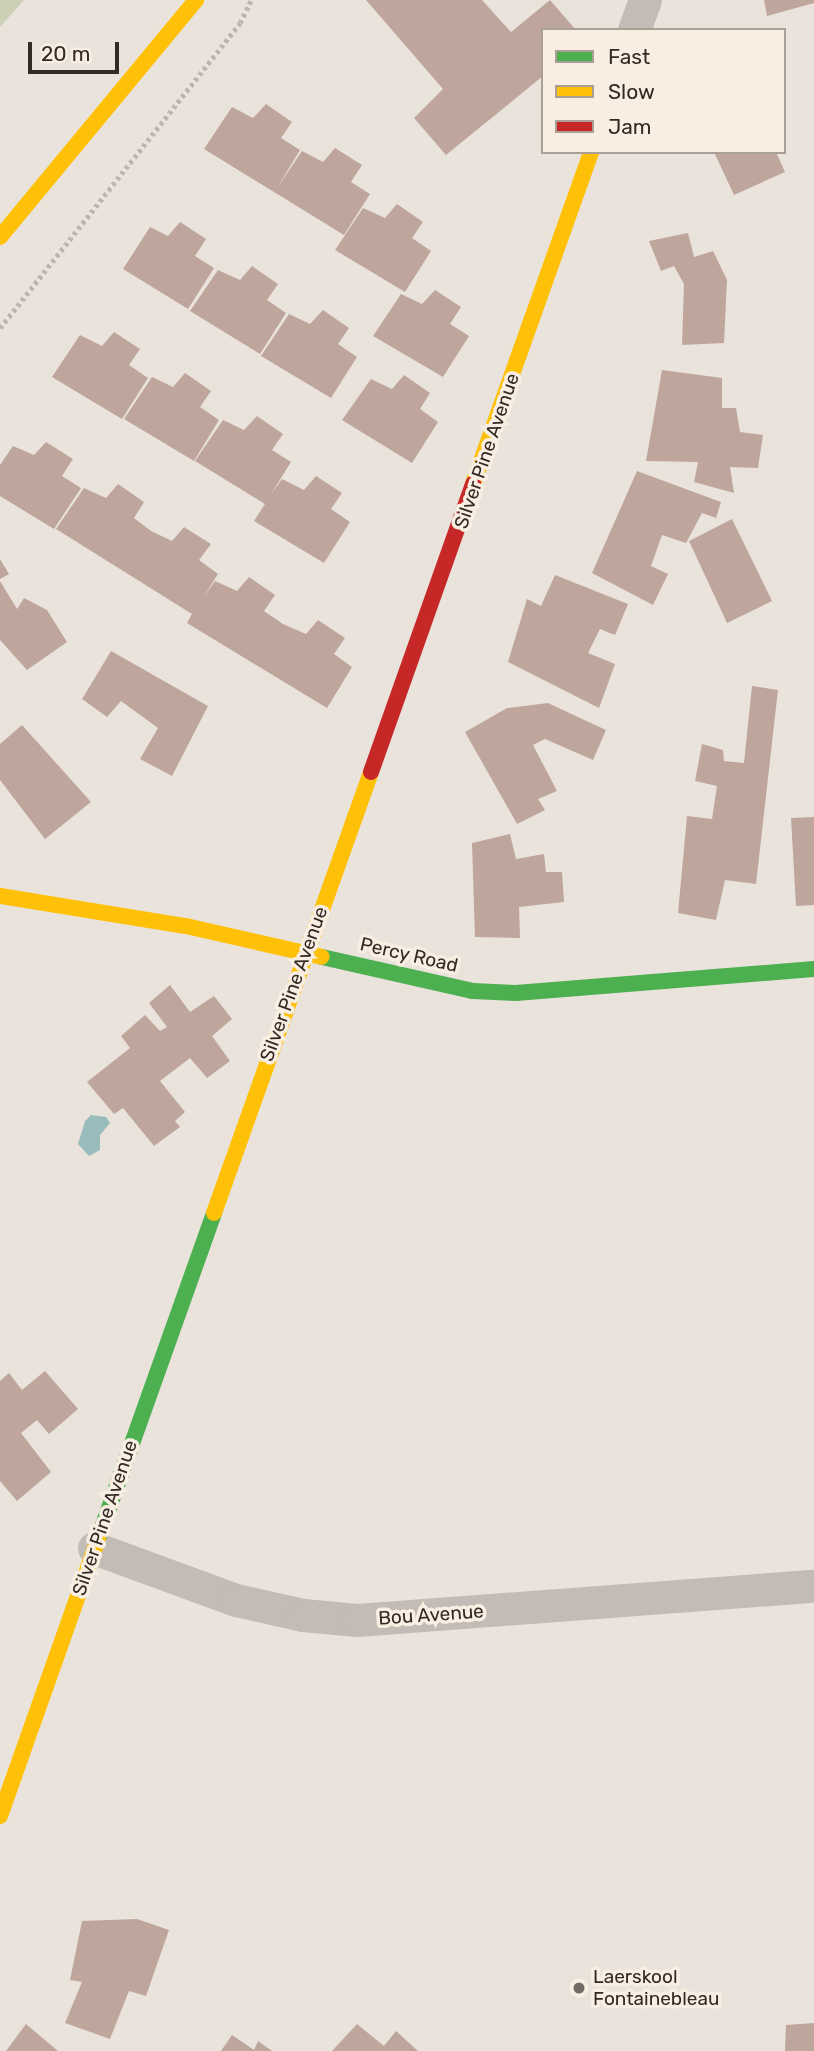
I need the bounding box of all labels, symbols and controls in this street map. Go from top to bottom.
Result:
scale bar [32,28,122,72]
legend [541,28,786,154]
text: 20 m [41,41,90,66]
text: Fast [608,44,650,69]
text: Slow [608,79,655,104]
text: Jam [608,114,652,139]
street label: Silver Pine Avenue [450,370,524,532]
street label: Silver Pine Avenue [255,903,333,1065]
street label: Percy Road [358,933,460,977]
street label: Silver Pine Avenue [68,1437,142,1599]
street label: Bou Avenue [377,1600,485,1630]
place label: Laerskool Fontainebleau [593,1966,719,2010]
marker: Laerskool Fontainebleau [571,1980,587,1996]

